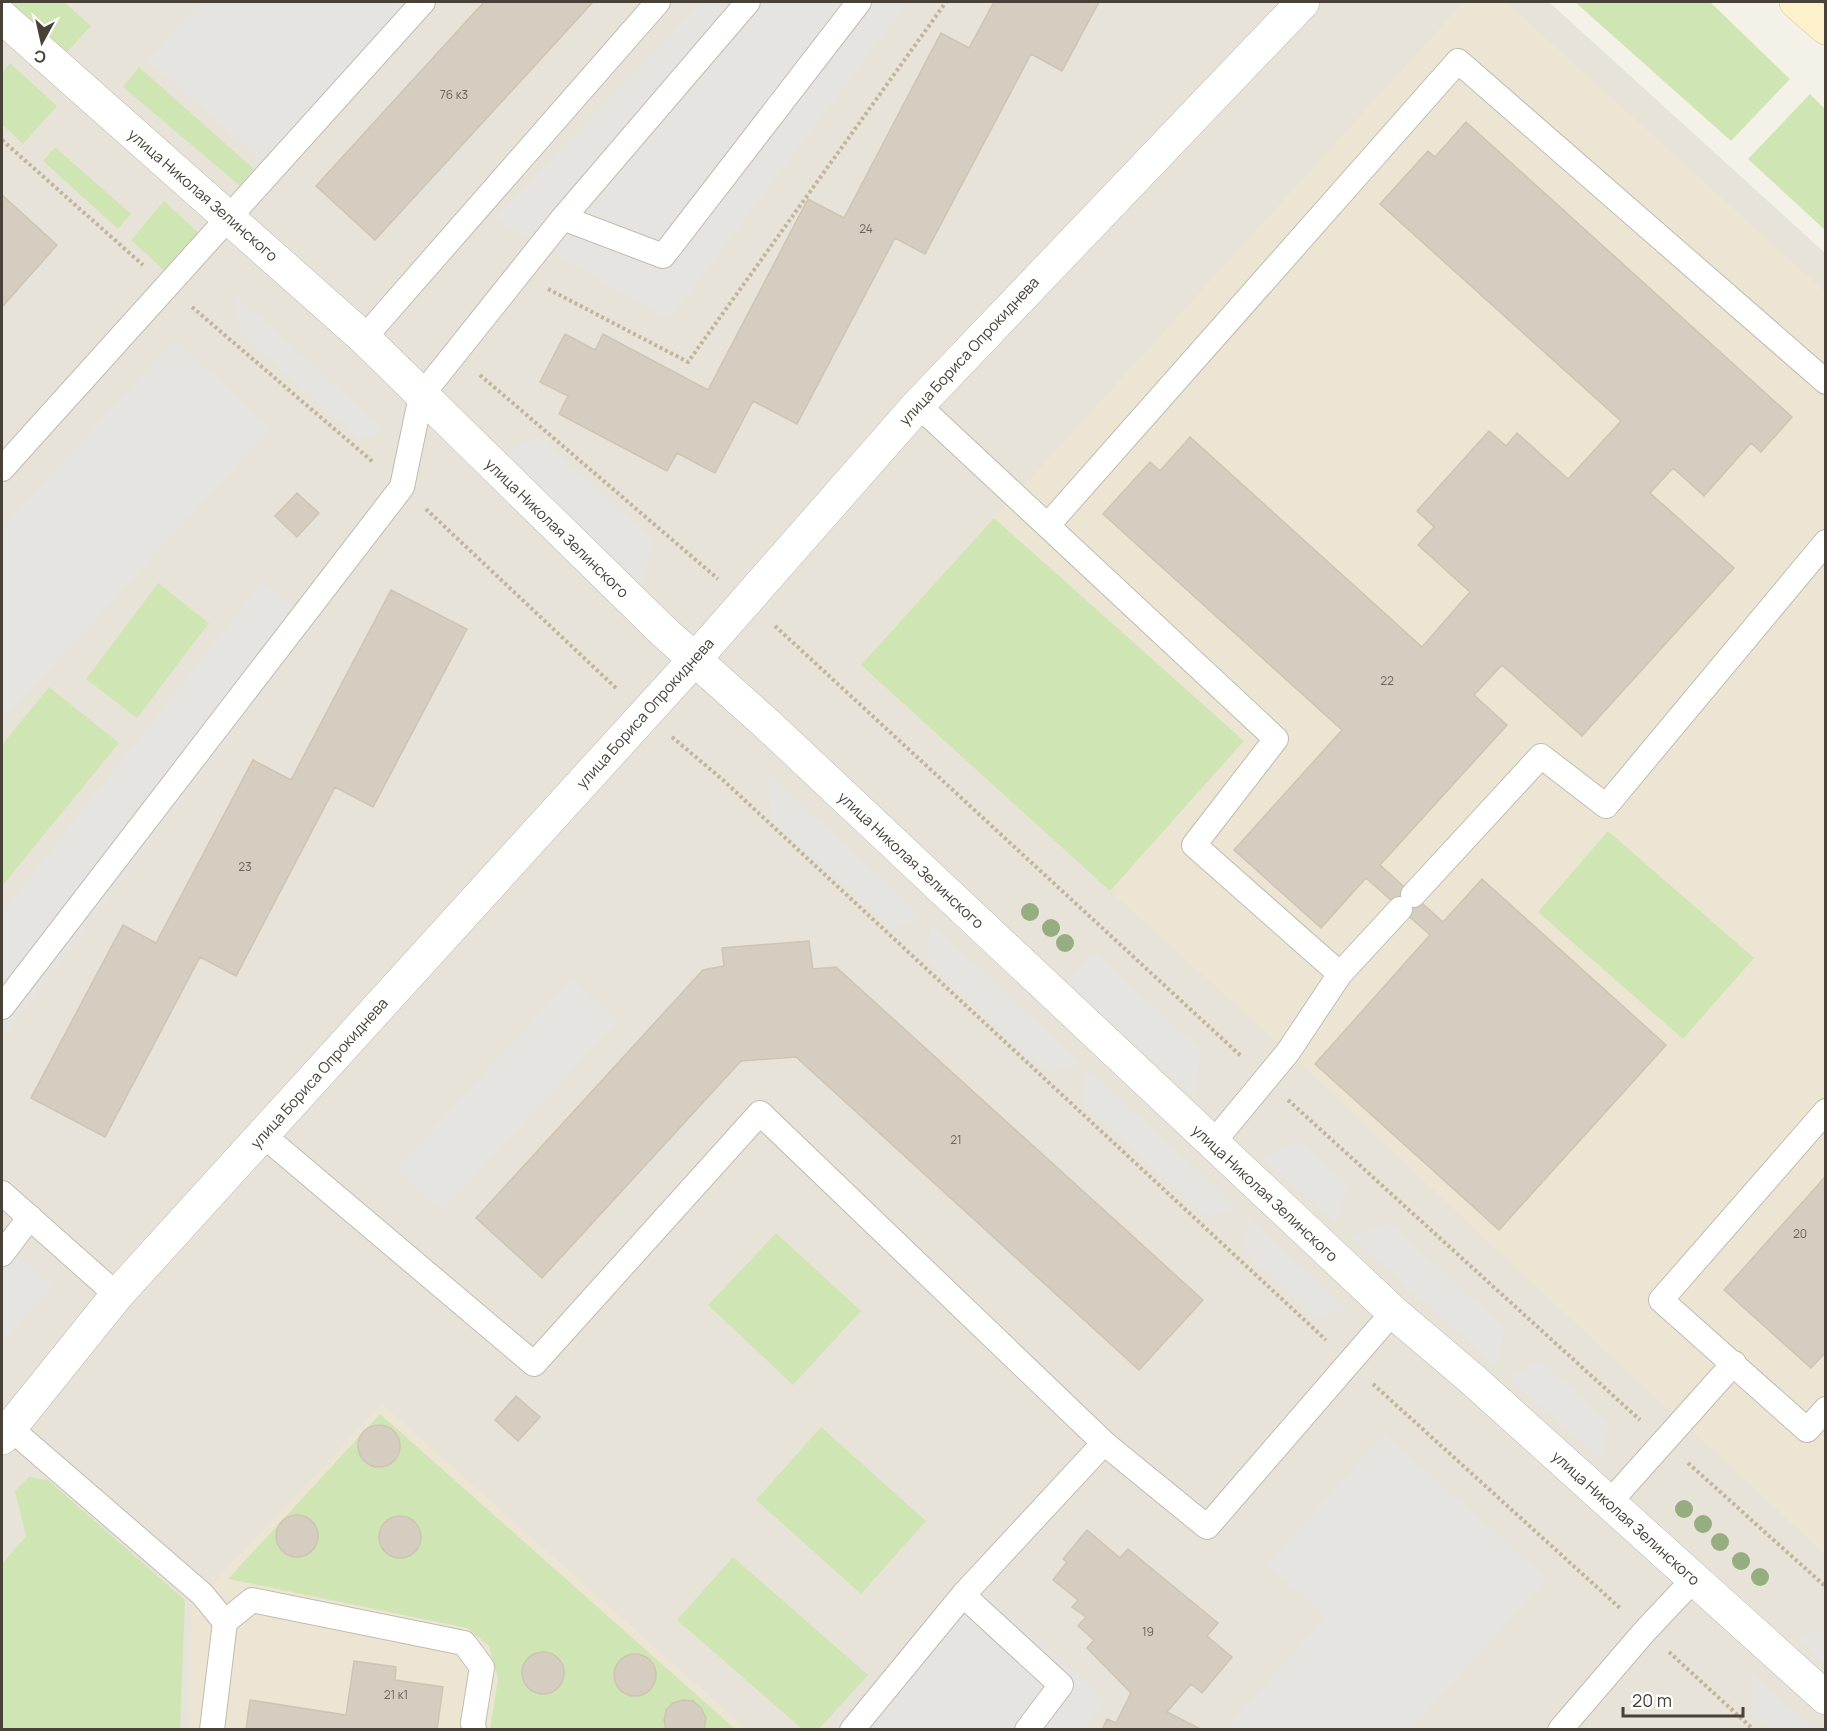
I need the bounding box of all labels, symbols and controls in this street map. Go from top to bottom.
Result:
north arrow [12,12,72,72]
text: С [32,45,47,69]
house number: 76 к3 [440,86,468,103]
street label: улица Николая Зелинского [123,124,283,266]
house number: 24 [859,220,873,237]
street label: улица Бориса Опрокиднева [894,272,1044,430]
street label: улица Николая Зелинского [480,454,634,602]
street label: улица Бориса Опрокиднева [571,633,719,793]
house number: 22 [1380,672,1394,689]
street label: улица Николая Зелинского [833,787,989,933]
house number: 23 [238,858,252,875]
street label: улица Бориса Опрокиднева [245,993,393,1153]
street label: улица Николая Зелинского [1187,1120,1343,1266]
house number: 21 [950,1131,962,1148]
house number: 20 [1793,1225,1807,1242]
street label: улица Николая Зелинского [1547,1446,1705,1590]
house number: 19 [1142,1623,1154,1640]
scale bar [1623,1680,1743,1718]
house number: 21 к1 [384,1686,408,1703]
text: 20 m [1632,1688,1672,1712]

